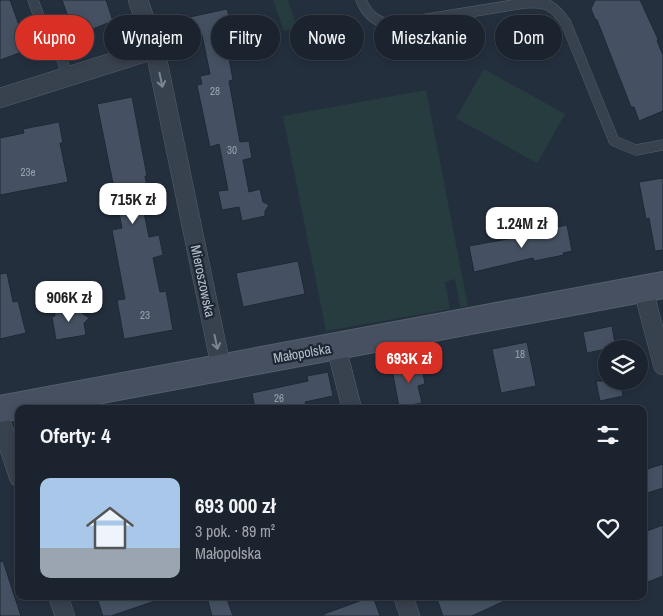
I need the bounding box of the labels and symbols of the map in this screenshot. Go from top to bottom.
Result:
one-way arrow [157,72,166,88]
house number: 28 [210,84,220,98]
house number: 30 [227,143,237,157]
house number: 23e [20,165,36,179]
pin: 715K zł [87,182,179,225]
pin: 1.24M zł [470,206,574,249]
street label: Mieroszowska [187,243,220,319]
pin: 906K zł [23,280,115,323]
house number: 23 [140,308,150,322]
one-way arrow [212,334,221,350]
street label: Małopolska [272,339,333,367]
pin: 693K zł [363,342,455,384]
house number: 18 [515,347,525,361]
house number: 26 [274,391,284,405]

